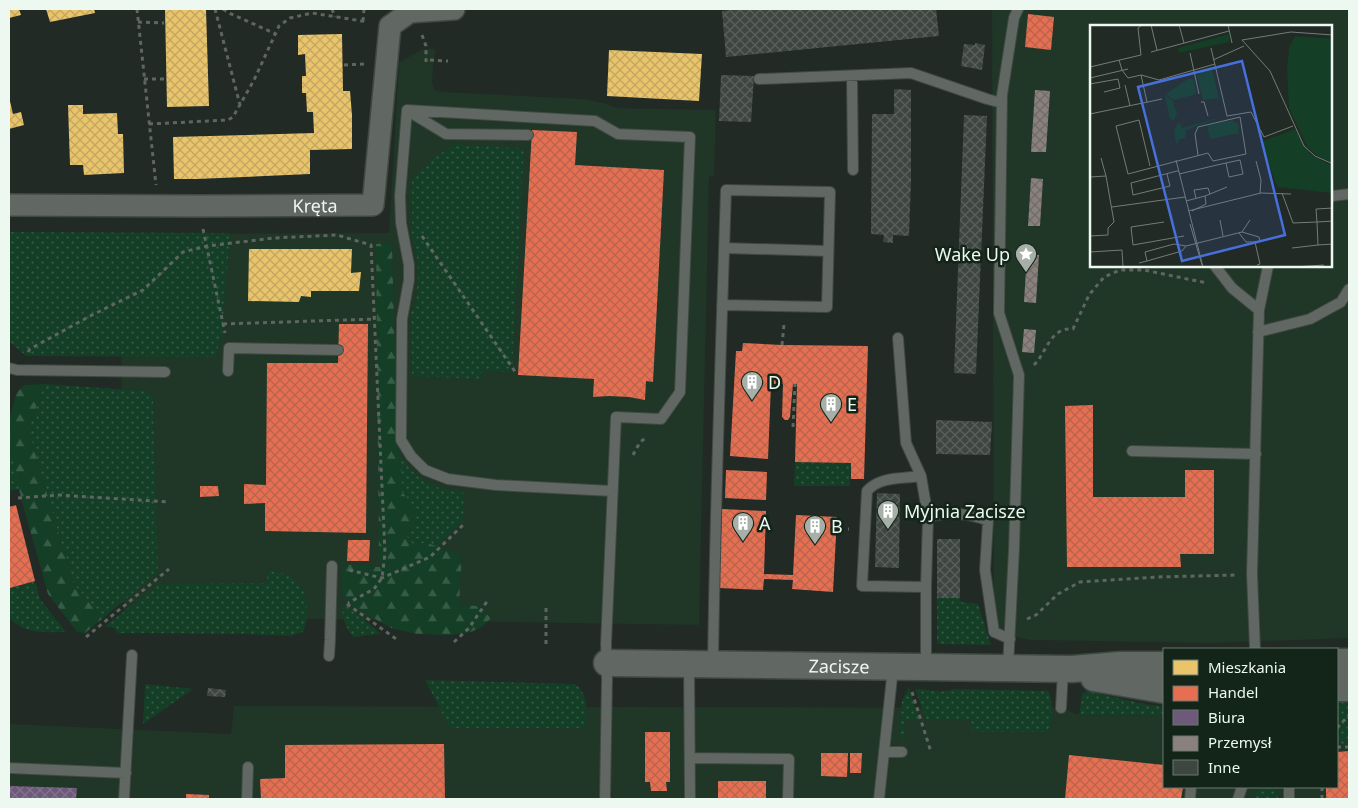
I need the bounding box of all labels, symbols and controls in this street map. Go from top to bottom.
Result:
inset map [1090,25,1333,268]
street label: Kręta [292,193,338,217]
place label: Wake Up [935,242,1010,266]
place icon: Wake Up [1014,242,1038,273]
building icon: D [740,370,764,401]
place label: D [768,370,781,394]
building icon: E [819,392,843,423]
place label: E [847,392,857,416]
building icon: Myjnia Zacisze [876,499,900,530]
place label: Myjnia Zacisze [904,499,1026,523]
building icon: A [731,511,755,542]
place label: A [759,511,771,535]
building icon: B [803,514,827,545]
place label: B [831,514,843,538]
legend [1163,648,1338,788]
street label: Zacisze [808,654,870,678]
text: Mieszkania [1208,657,1286,677]
text: Handel [1208,682,1258,702]
text: Biura [1208,707,1245,727]
text: Przemysł [1208,732,1272,752]
text: Inne [1208,757,1240,777]

